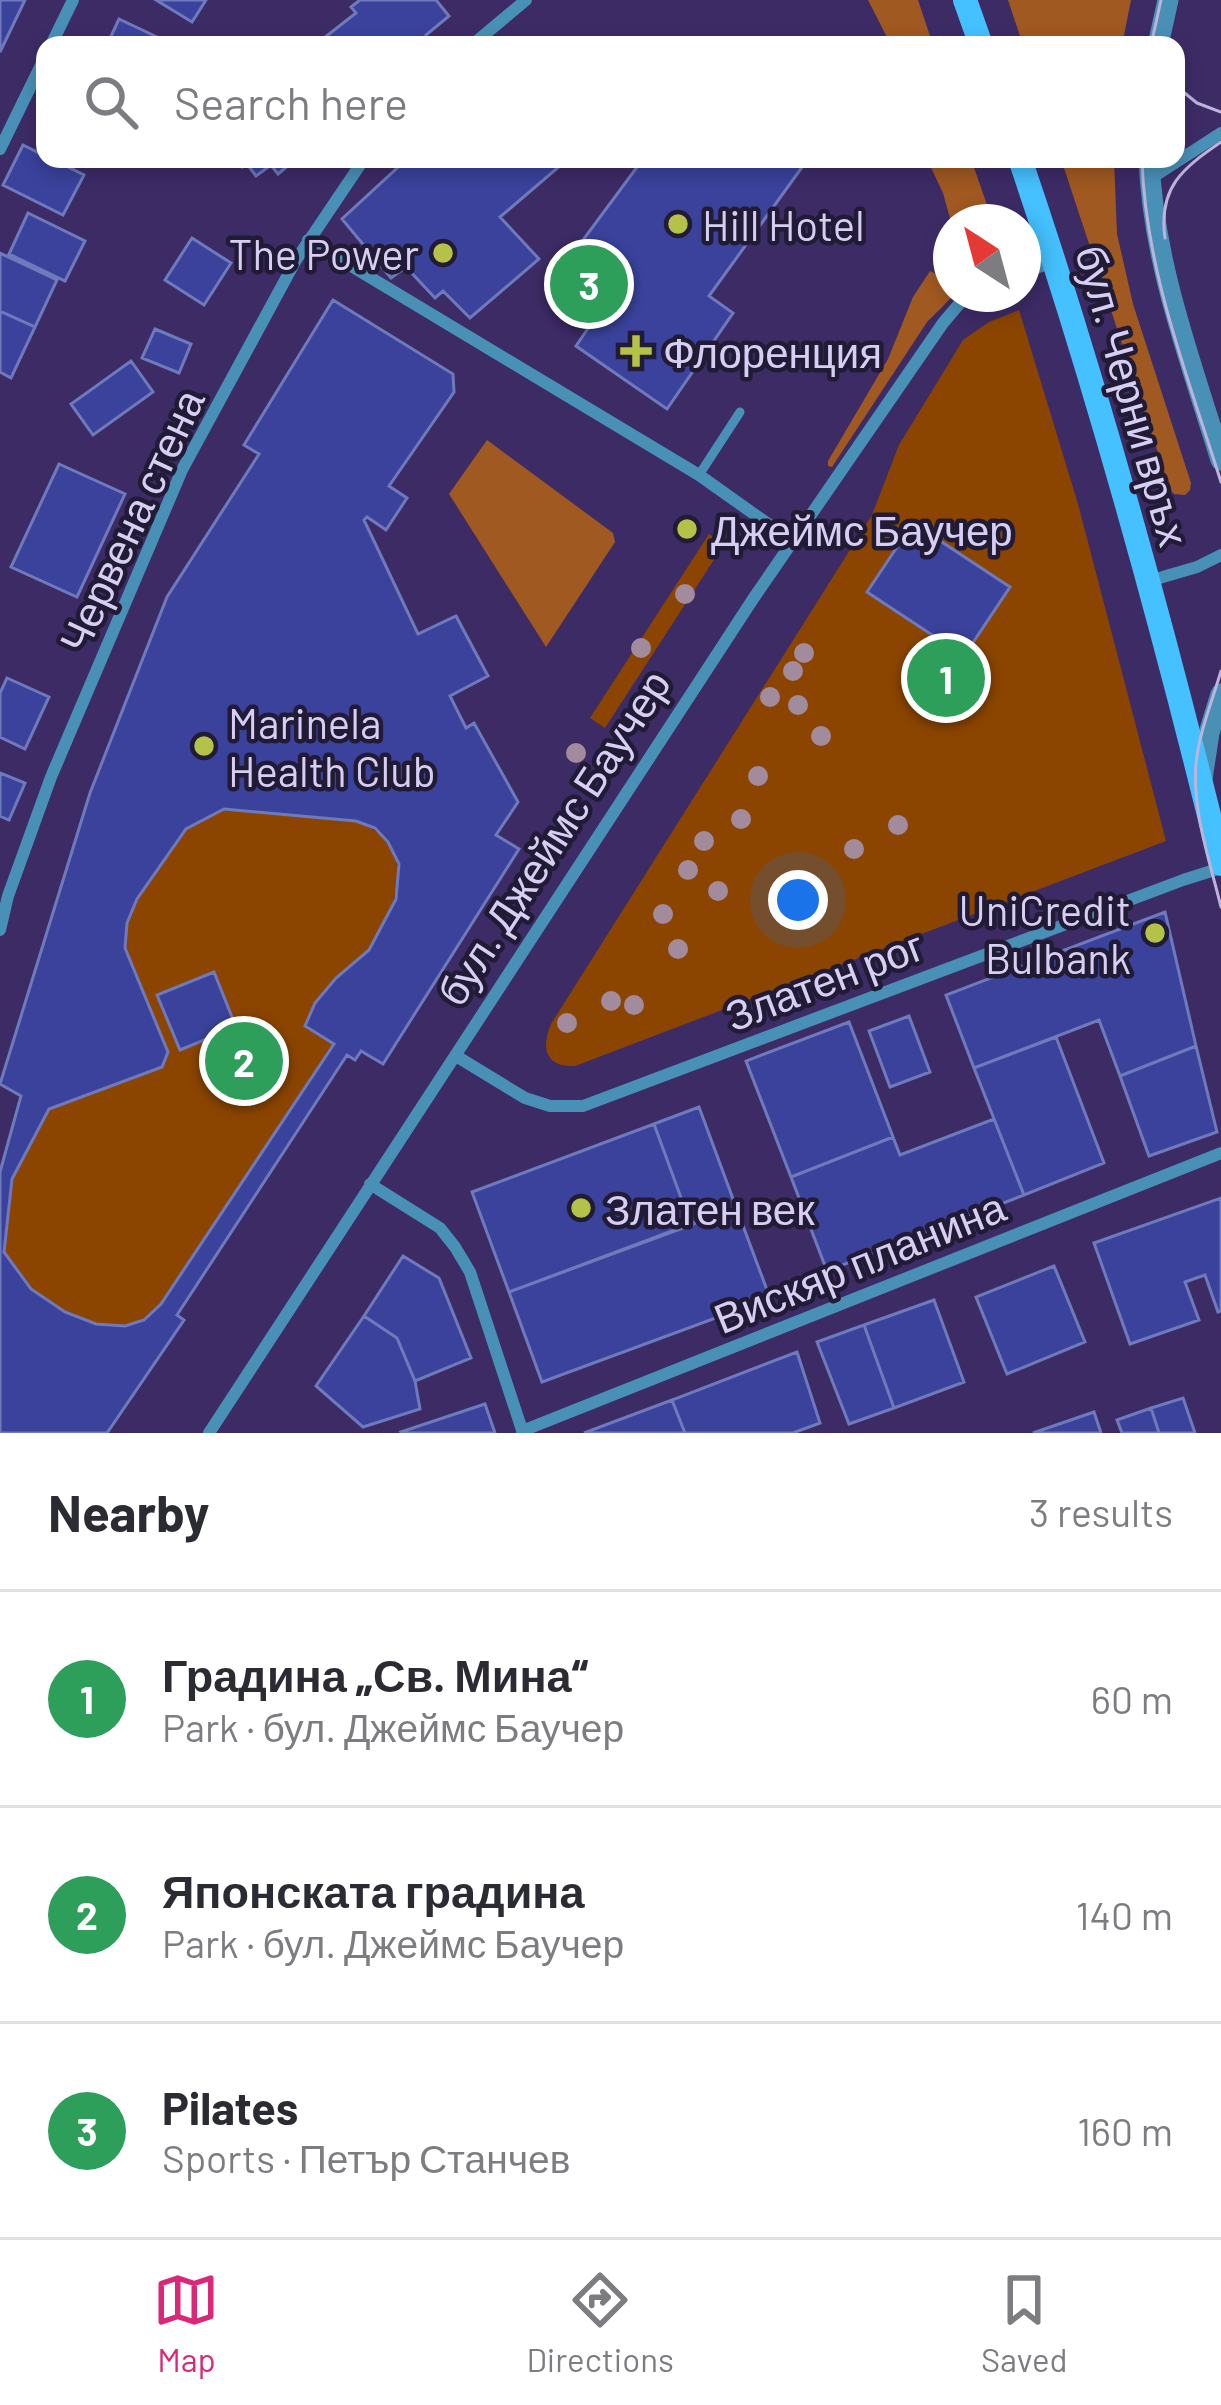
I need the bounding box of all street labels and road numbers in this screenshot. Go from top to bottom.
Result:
street label: бул. Черни връх [1066,239,1201,551]
street label: Червена стена [47,380,214,660]
street label: бул. Джеймс Баучер [425,660,680,1014]
street label: Златен рог [718,918,930,1041]
street label: Вискяр планина [706,1180,1013,1343]

